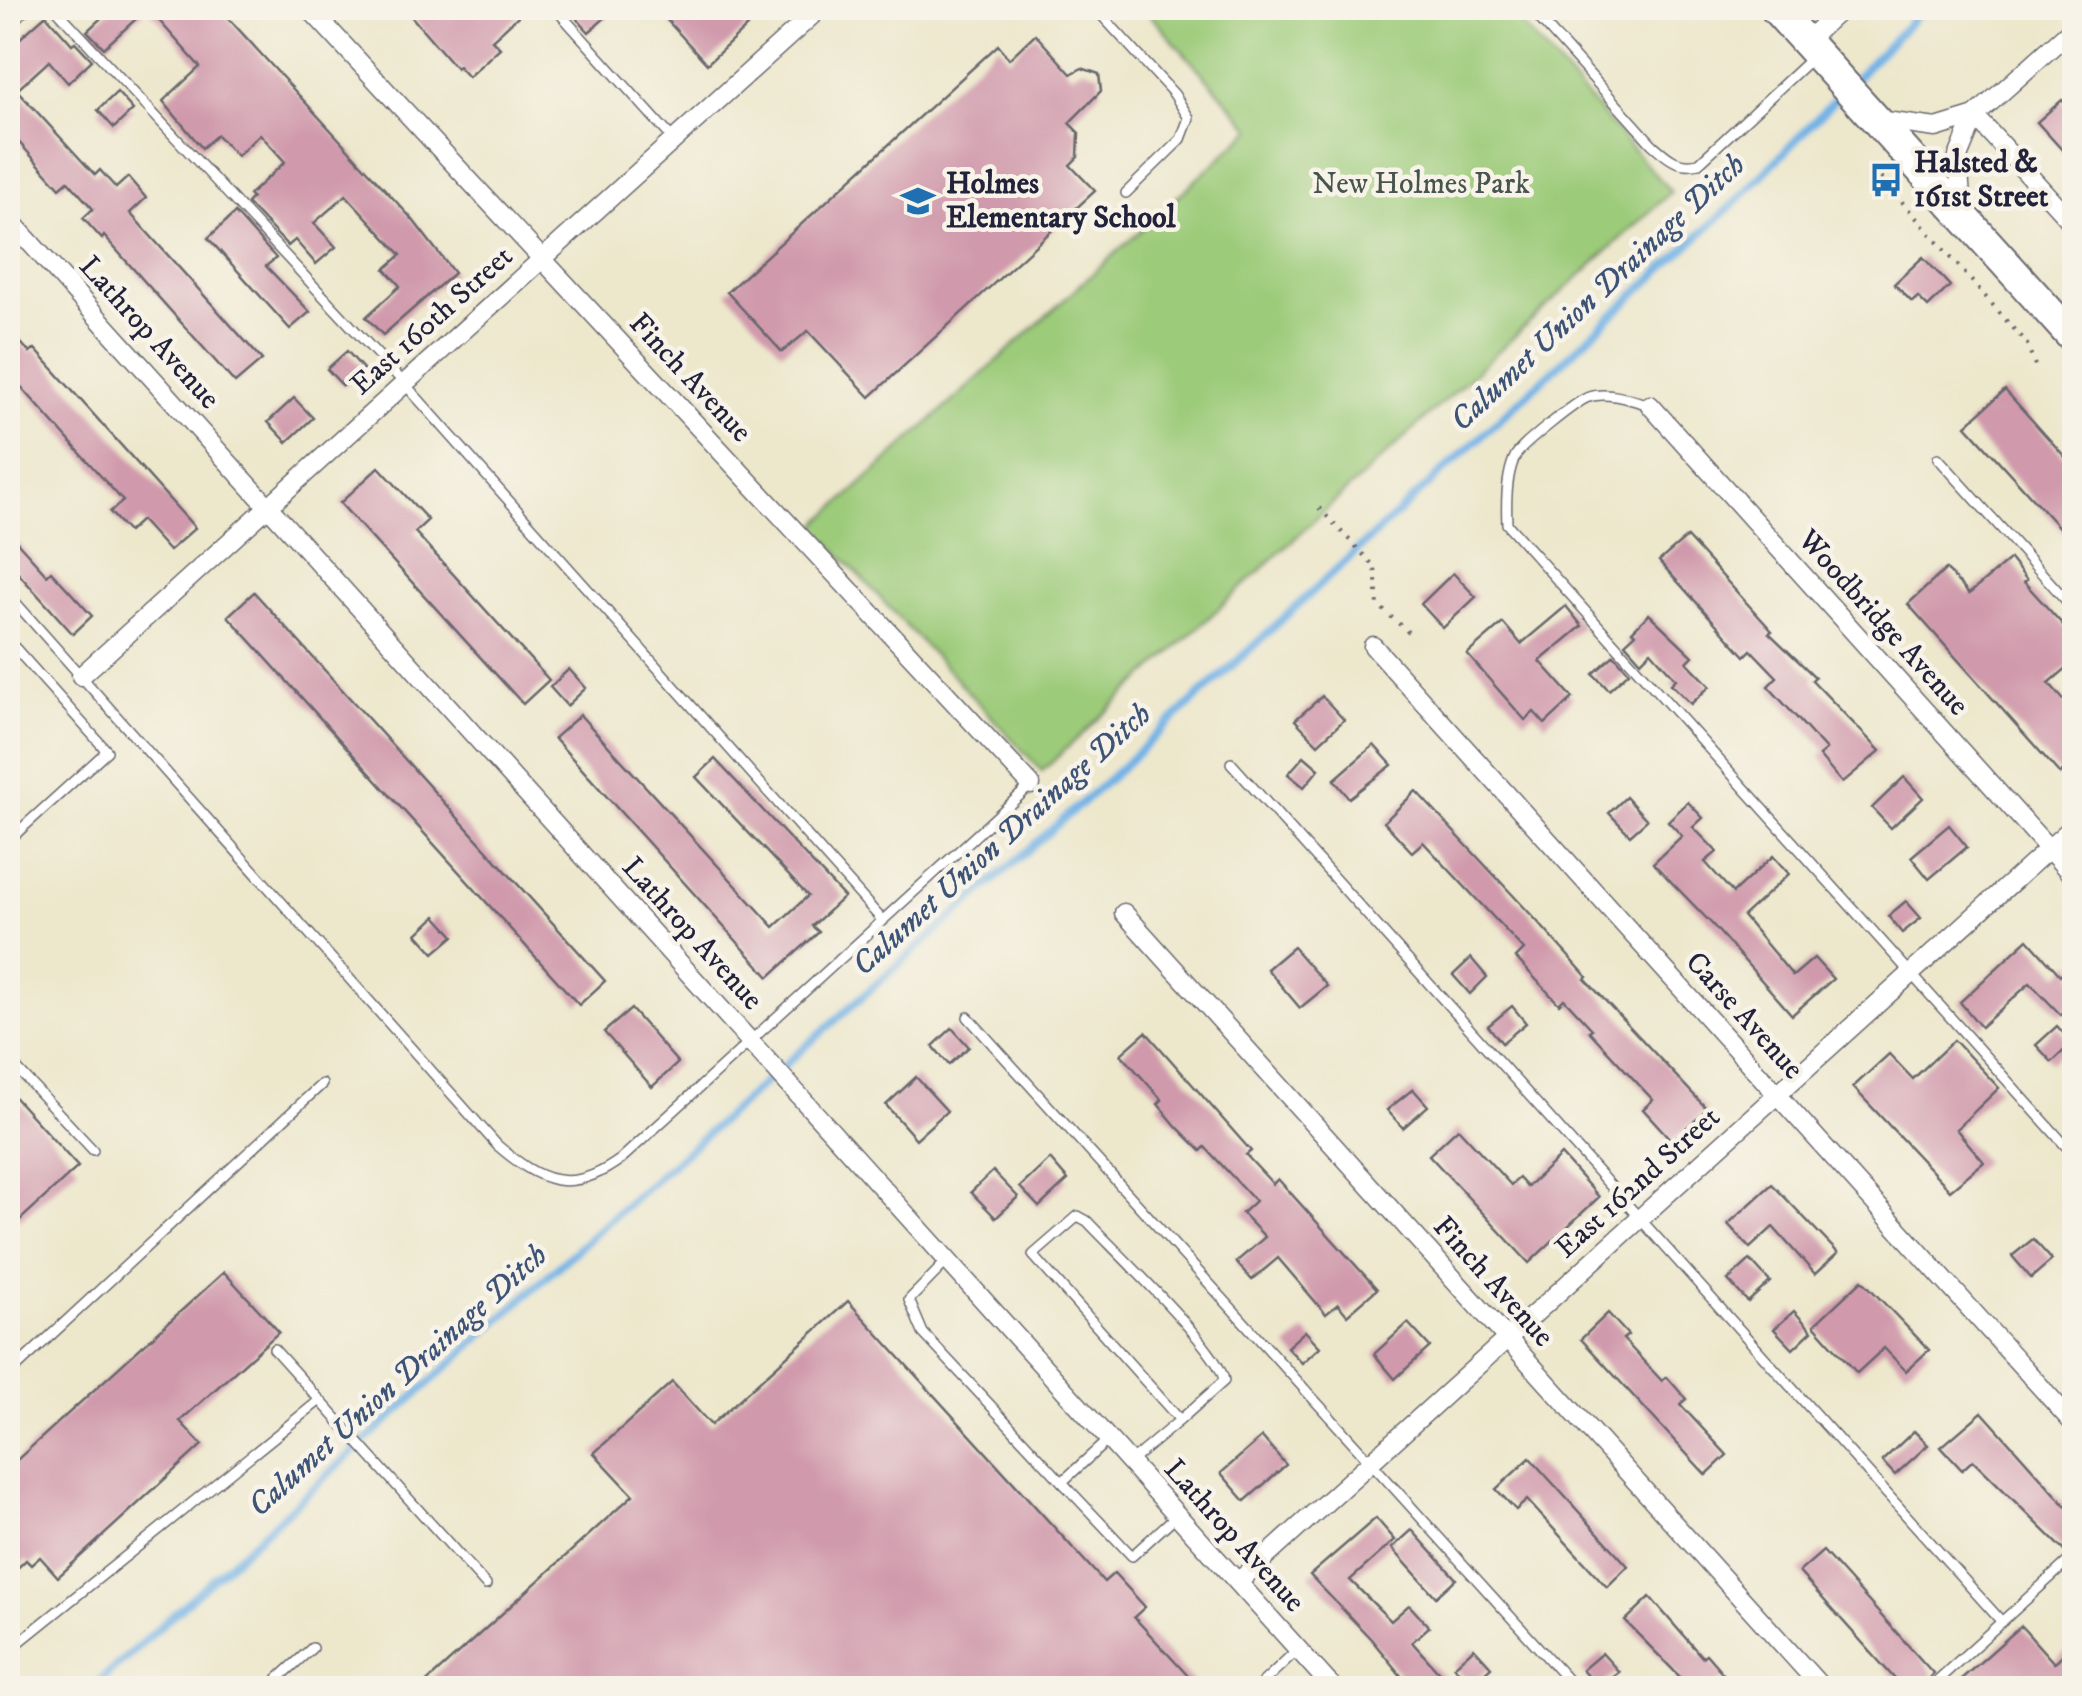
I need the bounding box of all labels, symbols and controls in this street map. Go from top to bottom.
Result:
place label: Halsted & 161st Street [1914,145,2049,216]
water label: Calumet Union Drainage Ditch [1442,146,1754,440]
bus stop icon: Halsted & 161st Street [1867,161,1905,199]
place label: Holmes Elementary School [946,166,1176,237]
park label: New Holmes Park [1312,166,1530,203]
school or university icon: Holmes Elementary School [899,182,937,220]
street label: East 160th Street [343,239,521,403]
street label: Lathrop Avenue [71,249,227,417]
street label: Finch Avenue [621,306,759,450]
street label: Woodbridge Avenue [1789,521,1976,724]
water label: Calumet Union Drainage Ditch [844,695,1160,985]
street label: Lathrop Avenue [614,850,770,1018]
street label: Carse Avenue [1677,944,1811,1088]
street label: East 162nd Street [1548,1099,1728,1267]
street label: Finch Avenue [1425,1209,1561,1355]
water label: Calumet Union Drainage Ditch [240,1236,556,1526]
street label: Lathrop Avenue [1156,1452,1312,1620]

